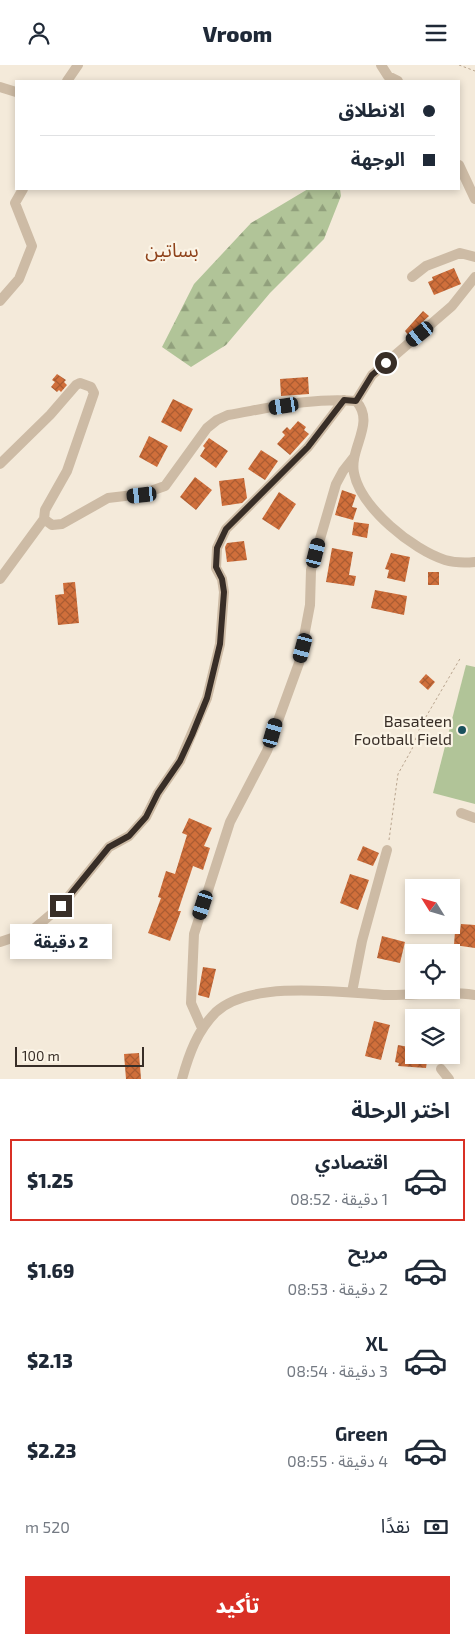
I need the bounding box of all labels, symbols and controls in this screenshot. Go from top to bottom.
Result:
icon: person [25,19,53,47]
icon: menu [422,19,450,47]
text: Vroom [203,20,272,46]
text: الانطلاق [339,98,405,121]
text: الوجهة [351,147,405,170]
district label: بساتين [145,238,199,262]
car [403,319,436,349]
route start [375,352,397,374]
car [268,396,299,416]
car [126,486,157,504]
car [305,537,326,569]
car [291,632,314,664]
place label: Basateen Football Field [354,711,452,748]
car [261,717,284,749]
marker: Basateen Football Field [456,724,468,736]
north arrow [405,879,460,934]
map controls [405,879,460,1064]
car [191,888,214,922]
route end [50,895,72,917]
callout: 2 دقيقة [10,923,112,959]
text: 2 دقيقة [34,932,88,951]
button: locate [405,944,460,999]
button: layers [405,1009,460,1064]
scale bar [15,1044,144,1067]
text: 100 m [22,1047,60,1064]
text: اختر الرحلة [351,1096,450,1122]
text: اقتصادي [315,1150,388,1173]
icon: car [403,1158,448,1203]
text: $1.25 [27,1169,73,1192]
text: 1 دقيقة · 08:52 [290,1189,388,1208]
text: مريح [348,1240,388,1263]
icon: car [403,1248,448,1293]
text: $1.69 [27,1259,74,1282]
text: 2 دقيقة · 08:53 [287,1279,388,1298]
text: XL [366,1332,388,1355]
icon: car [403,1338,448,1383]
text: $2.13 [27,1349,73,1372]
text: 3 دقيقة · 08:54 [287,1361,388,1380]
text: Green [335,1422,388,1445]
icon: car [403,1428,448,1473]
text: $2.23 [27,1439,76,1462]
text: 4 دقيقة · 08:55 [287,1451,388,1470]
icon: cash [422,1513,450,1541]
text: نقدًا [381,1514,410,1537]
text: 520 m [25,1517,70,1536]
button: تأكيد [25,1576,450,1634]

